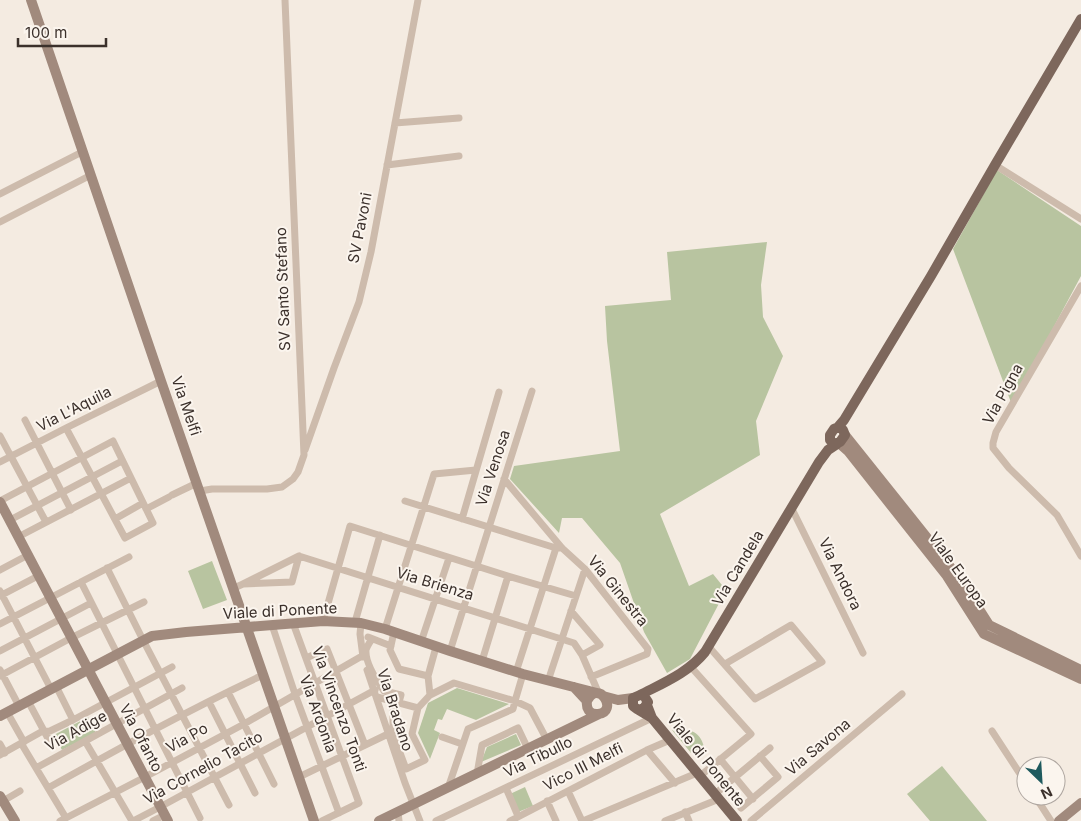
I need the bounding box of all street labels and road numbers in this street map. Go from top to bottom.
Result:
street label: SV Pavoni [343,191,376,265]
street label: SV Santo Stefano [271,227,294,351]
street label: Via Pigna [978,360,1027,427]
street label: Via Melfi [167,374,206,438]
street label: Via L'Aquila [33,382,114,435]
street label: Via Venosa [471,427,514,508]
street label: Via Candela [708,526,768,609]
street label: Viale Europa [925,528,992,611]
street label: Via Andora [815,535,866,613]
street label: Via Ginestra [584,551,653,630]
street label: Via Brienza [394,563,476,604]
street label: Viale di Ponente [222,598,338,623]
street label: Via Vincenzo Tonti [308,644,371,774]
street label: Via Bradano [373,666,418,754]
street label: Via Ardonia [296,672,341,755]
street label: Via Ofanto [116,700,167,775]
street label: Via Adige [42,706,110,755]
street label: Viale di Ponente [663,709,750,810]
street label: Via Savona [781,714,854,779]
street label: Via Po [162,718,211,757]
street label: Via Cornelio Tacito [140,727,266,808]
street label: Via Tibullo [500,732,575,781]
street label: Vico III Melfi [540,738,626,795]

